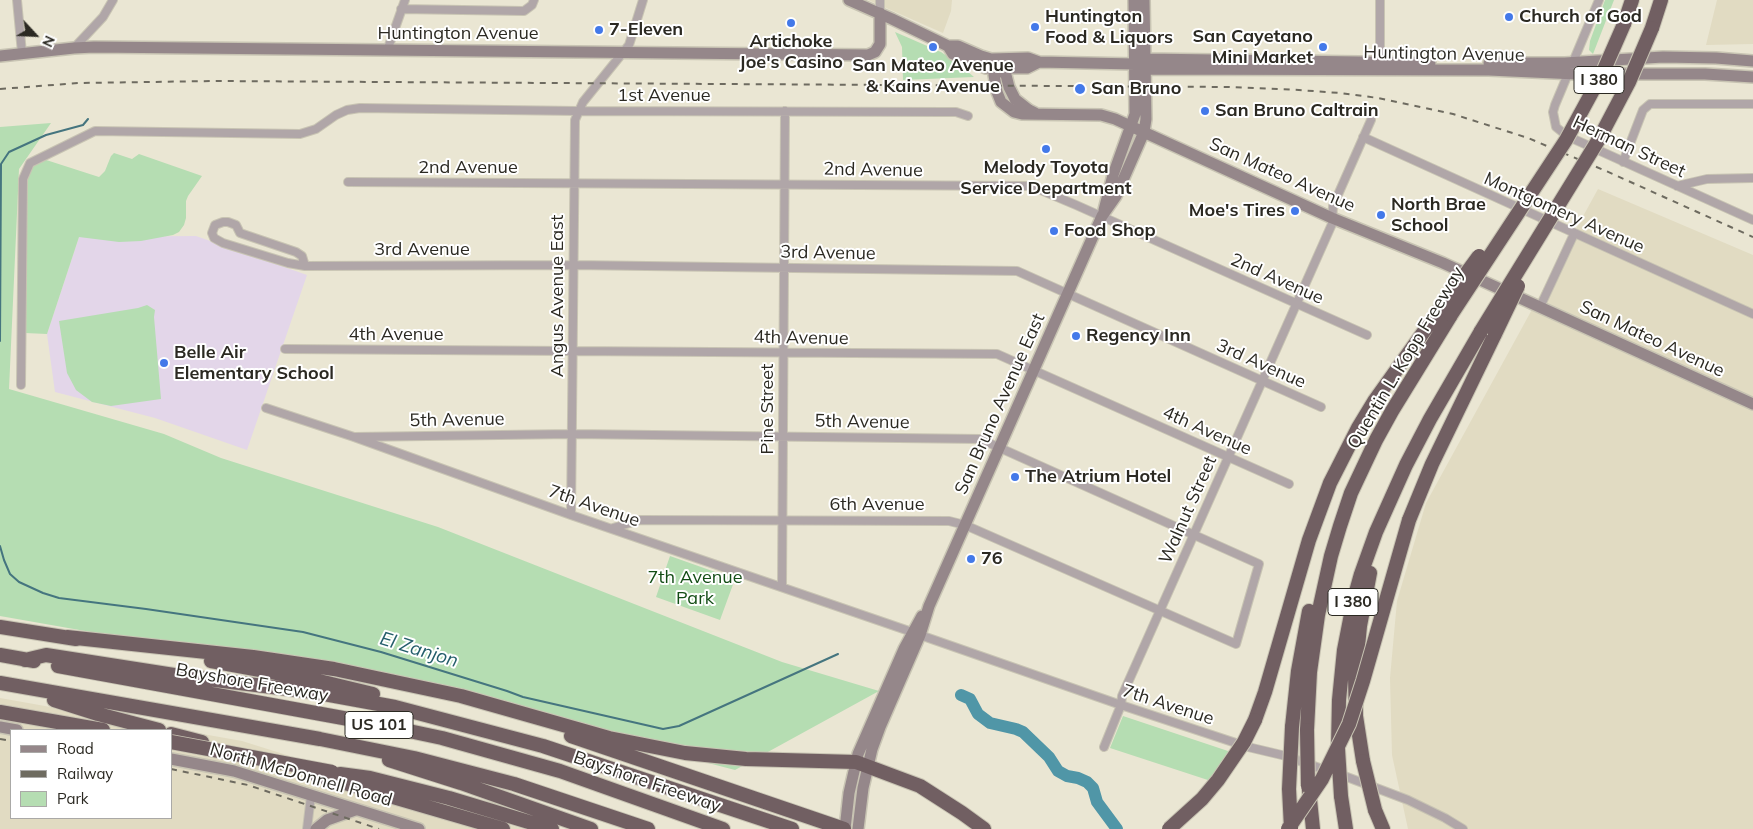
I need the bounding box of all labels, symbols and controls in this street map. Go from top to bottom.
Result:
place label: Huntington Food & Liquors [1045,6,1173,48]
place label: Church of God [1519,6,1642,28]
north arrow [10,10,60,60]
marker: Church of God [1503,11,1515,23]
marker: Artichoke Joe's Casino [785,17,797,29]
place label: 7-Eleven [609,19,683,41]
marker: Huntington Food & Liquors [1029,21,1041,33]
street label: Huntington Avenue [377,23,539,45]
marker: 7-Eleven [593,24,605,36]
place label: San Cayetano Mini Market [1192,26,1313,68]
place label: Artichoke Joe's Casino [739,31,843,74]
text: N [38,33,59,50]
marker: San Mateo Avenue & Kains Avenue [927,41,939,53]
marker: San Cayetano Mini Market [1317,41,1329,53]
street label: Huntington Avenue [1363,42,1525,66]
place label: San Mateo Avenue & Kains Avenue [852,55,1014,98]
road number: I 380 [1574,66,1624,94]
place label: San Bruno [1091,78,1181,100]
marker: San Bruno [1073,82,1087,96]
street label: 1st Avenue [617,85,711,107]
place label: San Bruno Caltrain [1215,100,1379,122]
marker: San Bruno Caltrain [1199,105,1211,117]
street label: Herman Street [1569,111,1689,183]
street label: San Mateo Avenue [1206,133,1358,217]
marker: Melody Toyota Service Department [1040,143,1052,155]
street label: 2nd Avenue [418,157,518,179]
place label: Melody Toyota Service Department [960,157,1132,200]
street label: 2nd Avenue [823,158,923,182]
street label: Montgomery Avenue [1480,168,1648,258]
place label: North Brae School [1391,194,1486,236]
place label: Moe's Tires [1189,200,1285,222]
marker: Moe's Tires [1289,205,1301,217]
marker: North Brae School [1375,209,1387,221]
street label: Angus Avenue East [547,215,569,377]
place label: Food Shop [1064,220,1156,242]
marker: Food Shop [1048,225,1060,237]
street label: 3rd Avenue [374,239,470,261]
street label: 3rd Avenue [780,241,876,265]
street label: 2nd Avenue [1227,249,1327,309]
street label: Quentin L. Kopp Freeway [1343,263,1469,453]
street label: San Mateo Avenue [1576,296,1728,382]
street label: San Bruno Avenue East [950,310,1050,498]
street label: 4th Avenue [348,324,444,346]
place label: Regency Inn [1086,325,1191,347]
street label: 4th Avenue [753,326,849,350]
marker: Regency Inn [1070,330,1082,342]
street label: 3rd Avenue [1213,335,1309,393]
place label: Belle Air Elementary School [174,342,334,384]
marker: Belle Air Elementary School [158,357,170,369]
street label: Pine Street [757,364,779,454]
street label: 4th Avenue [1159,402,1255,460]
street label: 5th Avenue [409,408,505,432]
street label: 5th Avenue [814,410,910,434]
street label: Walnut Street [1155,453,1221,567]
place label: The Atrium Hotel [1025,466,1171,488]
marker: The Atrium Hotel [1009,471,1021,483]
street label: 7th Avenue [546,480,642,532]
street label: 6th Avenue [829,494,925,516]
place label: 76 [981,548,1003,570]
marker: 76 [965,553,977,565]
park label: 7th Avenue Park [647,567,743,610]
road number: I 380 [1328,588,1378,616]
water label: El Zanjon [377,627,461,673]
street label: Bayshore Freeway [174,659,330,707]
street label: 7th Avenue [1119,680,1217,730]
road number: US 101 [345,712,413,738]
legend [10,729,172,819]
text: Road [57,739,94,758]
street label: North McDonnell Road [207,739,395,811]
street label: Bayshore Freeway [570,747,724,817]
text: Railway [57,764,113,783]
text: Park [57,789,89,808]

